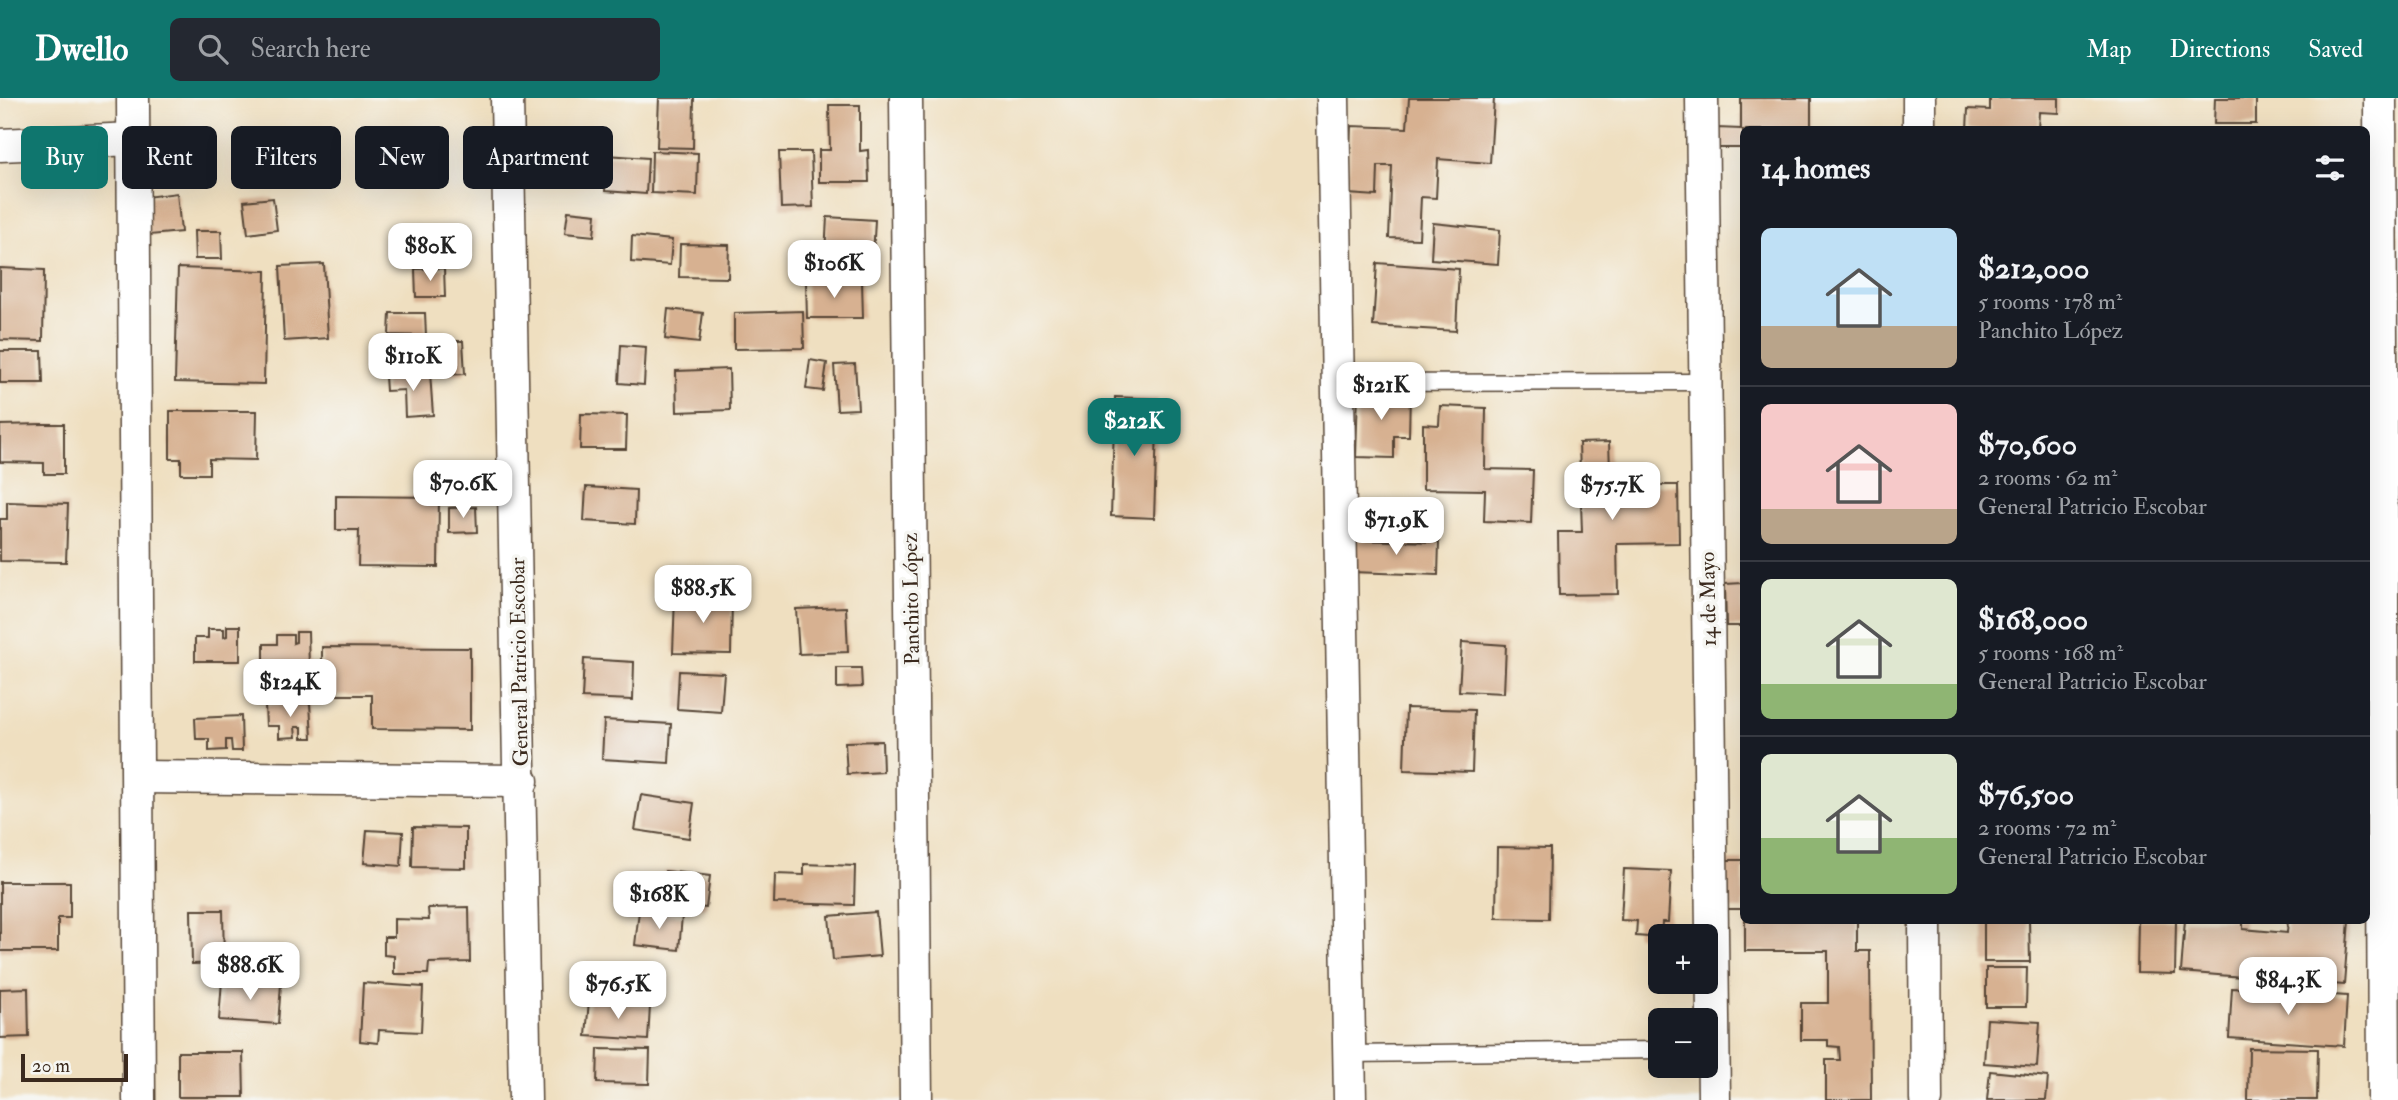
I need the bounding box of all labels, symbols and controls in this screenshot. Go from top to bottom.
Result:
search box [170,18,660,81]
text: Dwello [35,29,128,70]
icon: search [194,30,232,68]
text: Search here [250,33,371,65]
text: Map [2086,34,2131,65]
text: Directions [2169,34,2270,65]
text: Saved [2308,34,2363,65]
chip: Buy [21,126,108,189]
chip: Rent [122,126,217,189]
chip: Filters [231,126,341,189]
chip: New [355,126,449,189]
chip: Apartment [463,126,613,189]
icon: filters [2311,149,2349,187]
text: 14 homes [1761,150,1870,187]
pin: $80K [389,223,471,283]
text: $80K [404,231,456,260]
pin: $106K [785,240,883,300]
text: $106K [804,248,864,277]
text: $212,000 [1978,250,2089,287]
icon: home [1817,256,1901,340]
text: 5 rooms · 178 m² [1978,287,2122,316]
text: Panchito López [1978,316,2123,345]
pin: $110K [364,334,462,393]
text: $110K [384,341,442,370]
pin: $121K [1332,362,1430,422]
text: $121K [1352,370,1410,399]
pin: $212K [1085,398,1183,458]
text: $212K [1104,406,1164,435]
text: $70,600 [1978,426,2077,463]
icon: home [1817,432,1901,516]
pin: $70.6K [406,460,520,520]
pin: $75.7K [1555,462,1669,522]
text: 2 rooms · 62 m² [1978,463,2117,492]
text: $70.6K [429,468,497,497]
text: $75.7K [1580,470,1644,499]
text: General Patricio Escobar [1978,492,2207,521]
pin: $71.9K [1339,498,1453,557]
text: $71.9K [1364,505,1428,534]
street label: Panchito López [897,533,926,665]
street label: 14 de Mayo [1694,551,1723,647]
street label: General Patricio Escobar [504,557,535,767]
pin: $88.5K [646,566,760,625]
text: $88.5K [671,573,735,602]
text: $168,000 [1978,601,2088,638]
icon: home [1817,607,1901,691]
text: 5 rooms · 168 m² [1978,638,2123,667]
pin: $124K [241,660,339,719]
text: $124K [259,667,321,696]
text: General Patricio Escobar [1978,667,2207,696]
text: $76,500 [1978,776,2074,813]
icon: home [1817,782,1901,866]
text: 2 rooms · 72 m² [1978,813,2116,842]
text: General Patricio Escobar [1978,842,2207,871]
pin: $168K [610,872,708,931]
text: $168K [629,879,689,908]
map controls [1648,924,1718,1078]
button: + [1648,924,1718,994]
pin: $88.6K [193,942,307,1002]
text: $88.6K [217,950,283,979]
pin: $84.3K [2231,958,2345,1017]
pin: $76.5K [561,962,675,1021]
text: $84.3K [2255,965,2321,994]
text: $76.5K [585,969,651,998]
button: − [1648,1008,1718,1078]
scale bar [21,1051,128,1083]
text: 20 m [32,1054,70,1078]

